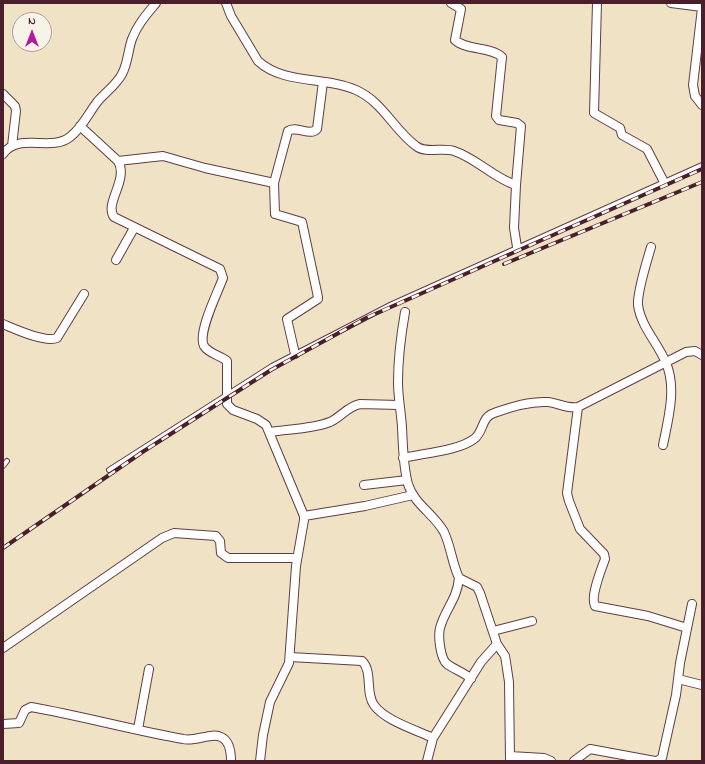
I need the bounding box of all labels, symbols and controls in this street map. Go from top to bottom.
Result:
north arrow [12,12,52,52]
text: N [28,13,36,29]

